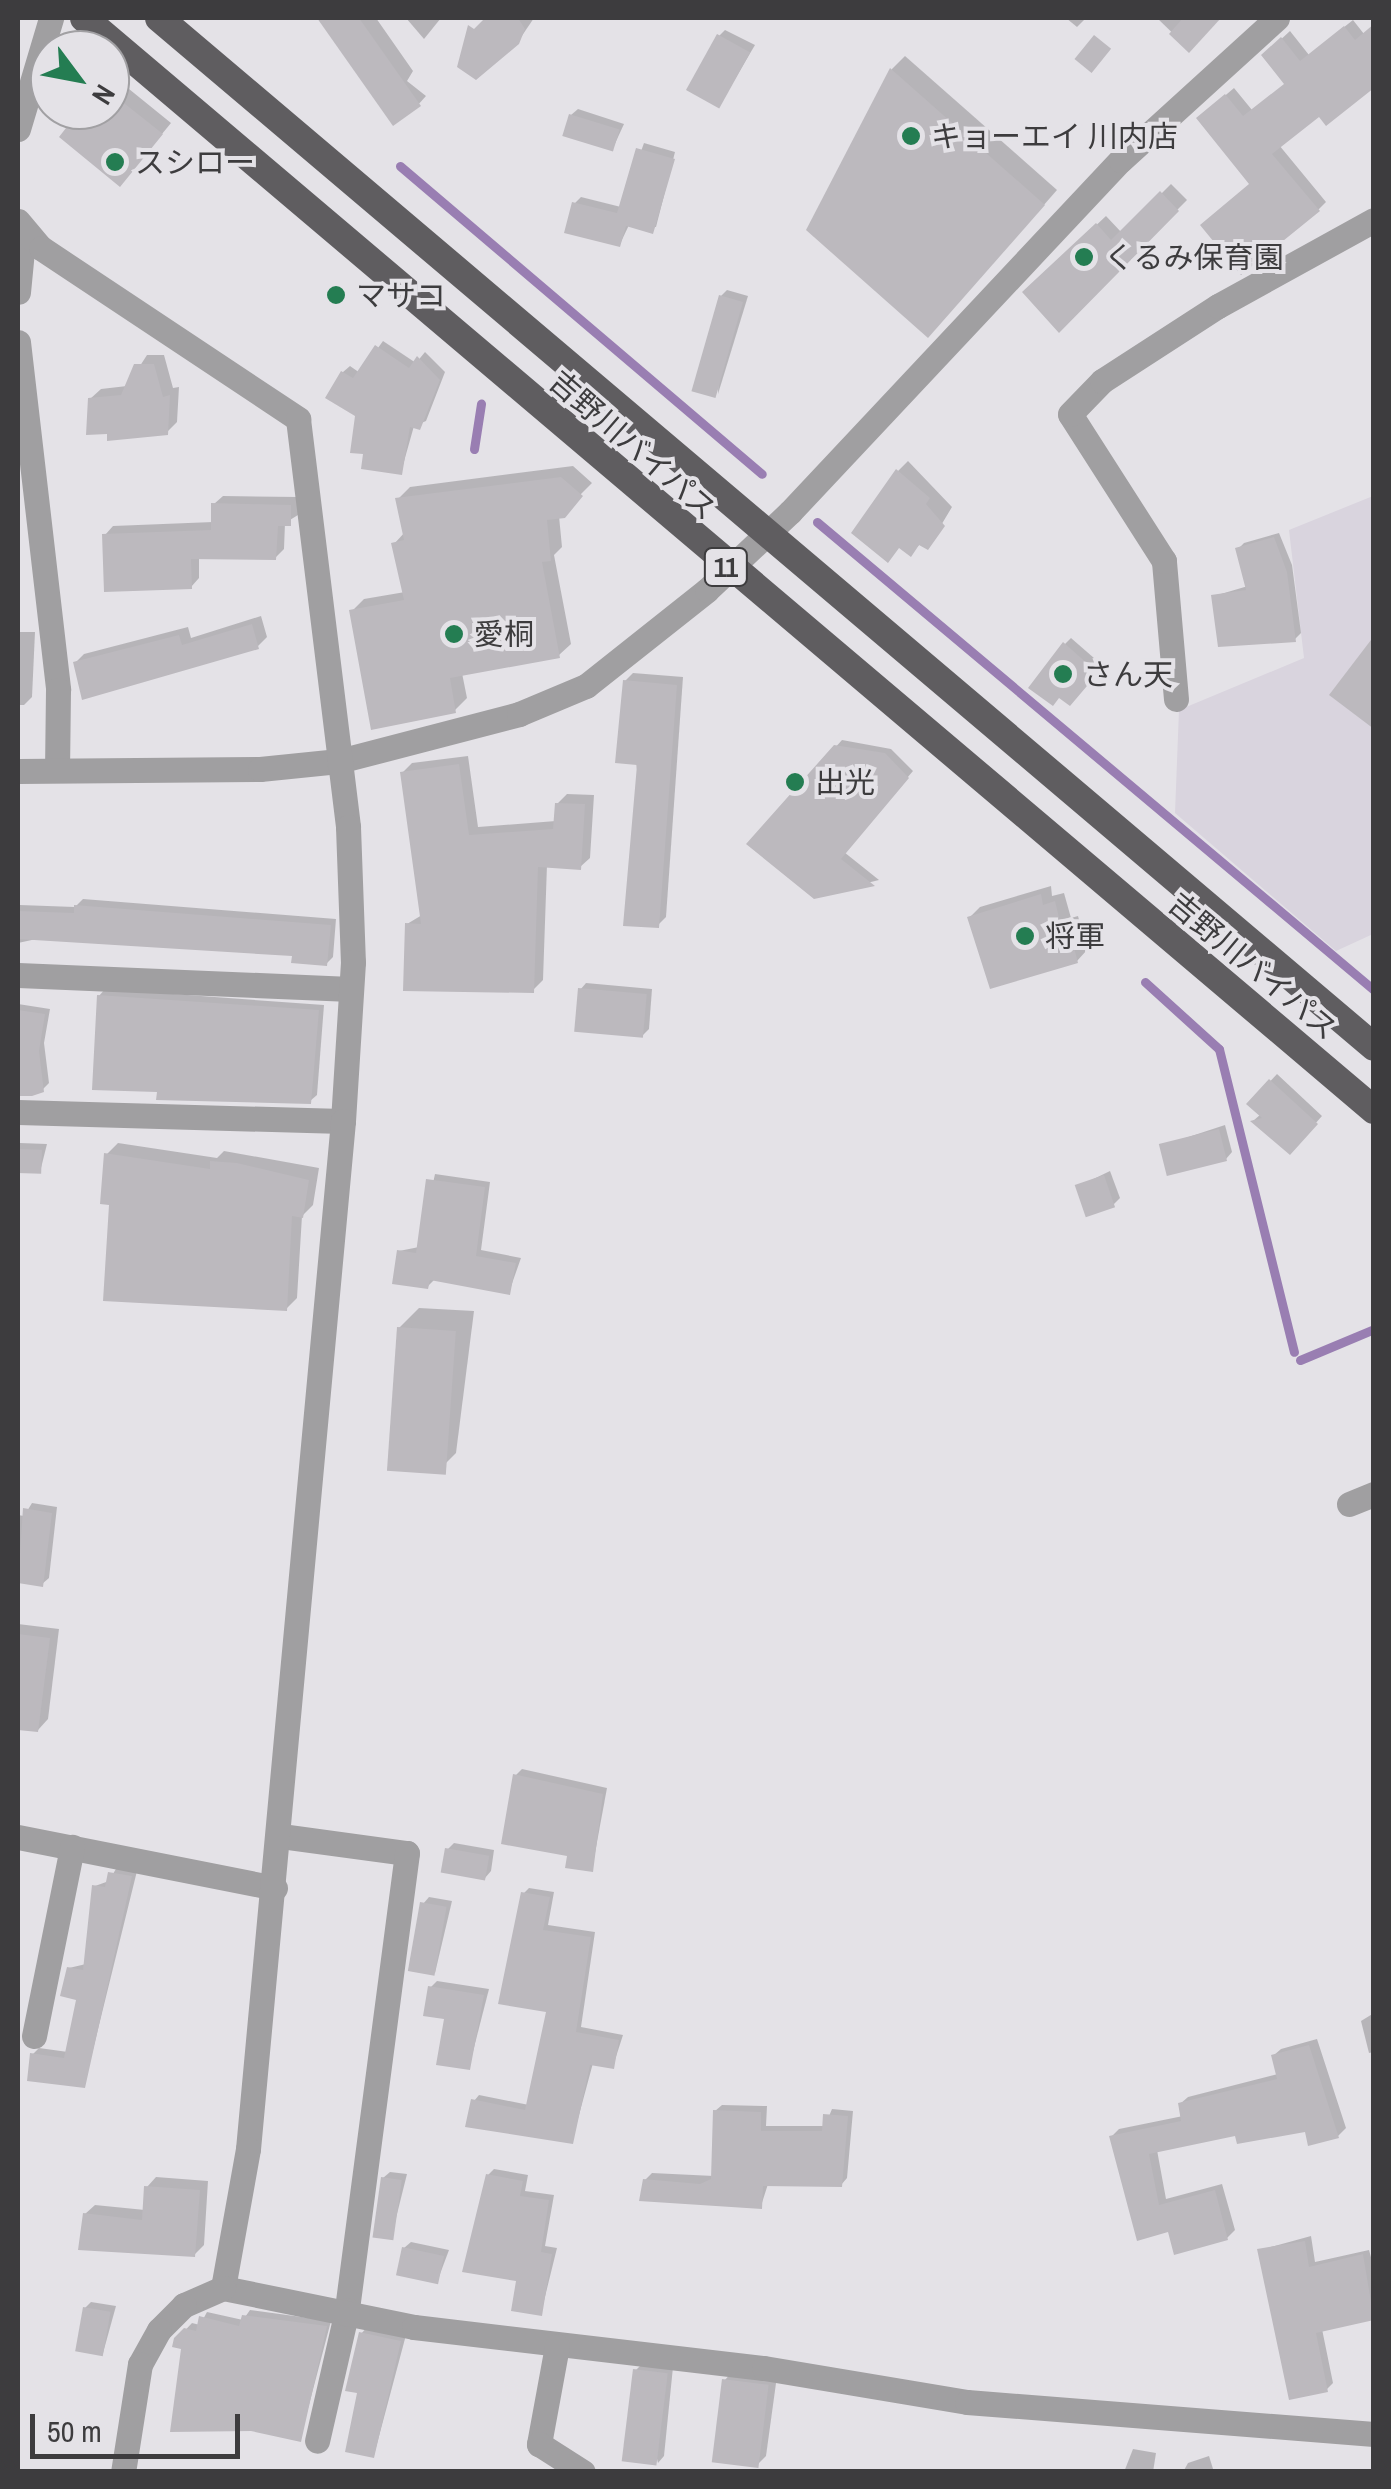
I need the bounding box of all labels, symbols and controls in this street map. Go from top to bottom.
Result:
north arrow [30,30,130,130]
text: N [83,78,124,112]
place label: キョーエイ 川内店 [931,118,1178,154]
marker: キョーエイ 川内店 [900,125,922,147]
place label: スシロー [135,144,255,180]
marker: スシロー [104,151,126,173]
place label: くるみ保育園 [1104,239,1284,275]
marker: くるみ保育園 [1073,246,1095,268]
place label: マサコ [356,277,446,313]
marker: マサコ [325,284,347,306]
street label: 吉野川バイパス [542,363,724,527]
road number: 11 [704,544,748,590]
place label: 愛桐 [474,616,534,652]
marker: 愛桐 [443,623,465,645]
place label: さん天 [1083,656,1173,692]
marker: さん天 [1052,663,1074,685]
place label: 出光 [815,764,875,800]
marker: 出光 [784,771,806,793]
street label: 吉野川バイパス [1161,885,1345,1047]
place label: 将軍 [1045,918,1105,954]
marker: 将軍 [1014,925,1036,947]
scale bar [35,2394,245,2456]
text: 50 m [47,2411,102,2451]

